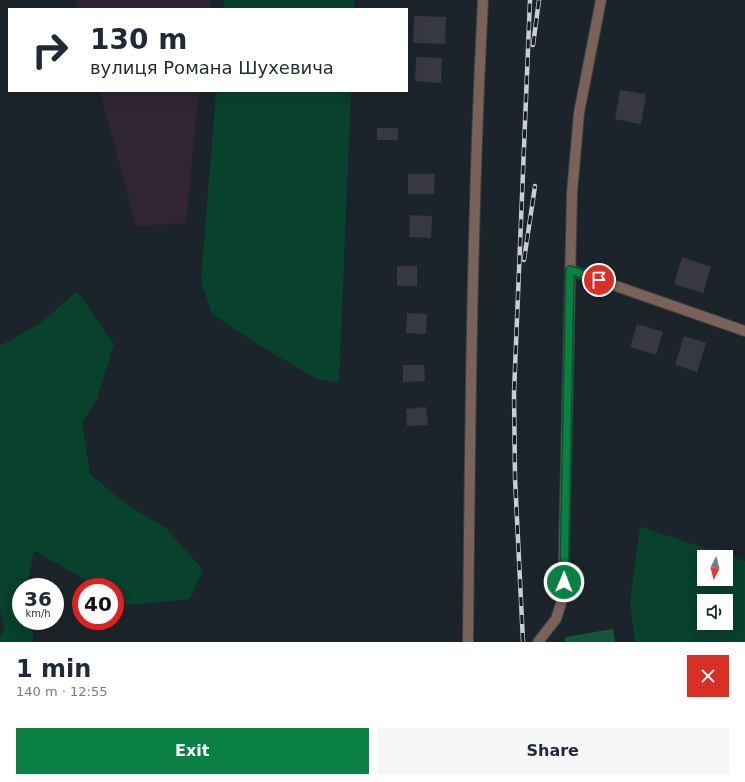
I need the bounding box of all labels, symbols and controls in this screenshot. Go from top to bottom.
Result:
text: 130 m [90,23,187,56]
icon: right [24,24,76,76]
text: вулиця Романа Шухевича [90,57,334,78]
pin [582,263,616,297]
icon: arrive [588,269,610,291]
north arrow [697,550,733,586]
map controls [697,550,733,630]
position arrow [543,561,585,603]
speed limit sign: 40 [72,578,124,630]
text: 36 [24,587,52,611]
button: sound [697,594,733,630]
text: km/h [25,608,51,619]
text: 1 min [16,655,91,683]
button: close [687,655,729,697]
text: 140 m · 12:55 [16,684,107,699]
button: Exit [16,728,369,774]
button: Share [377,728,729,774]

